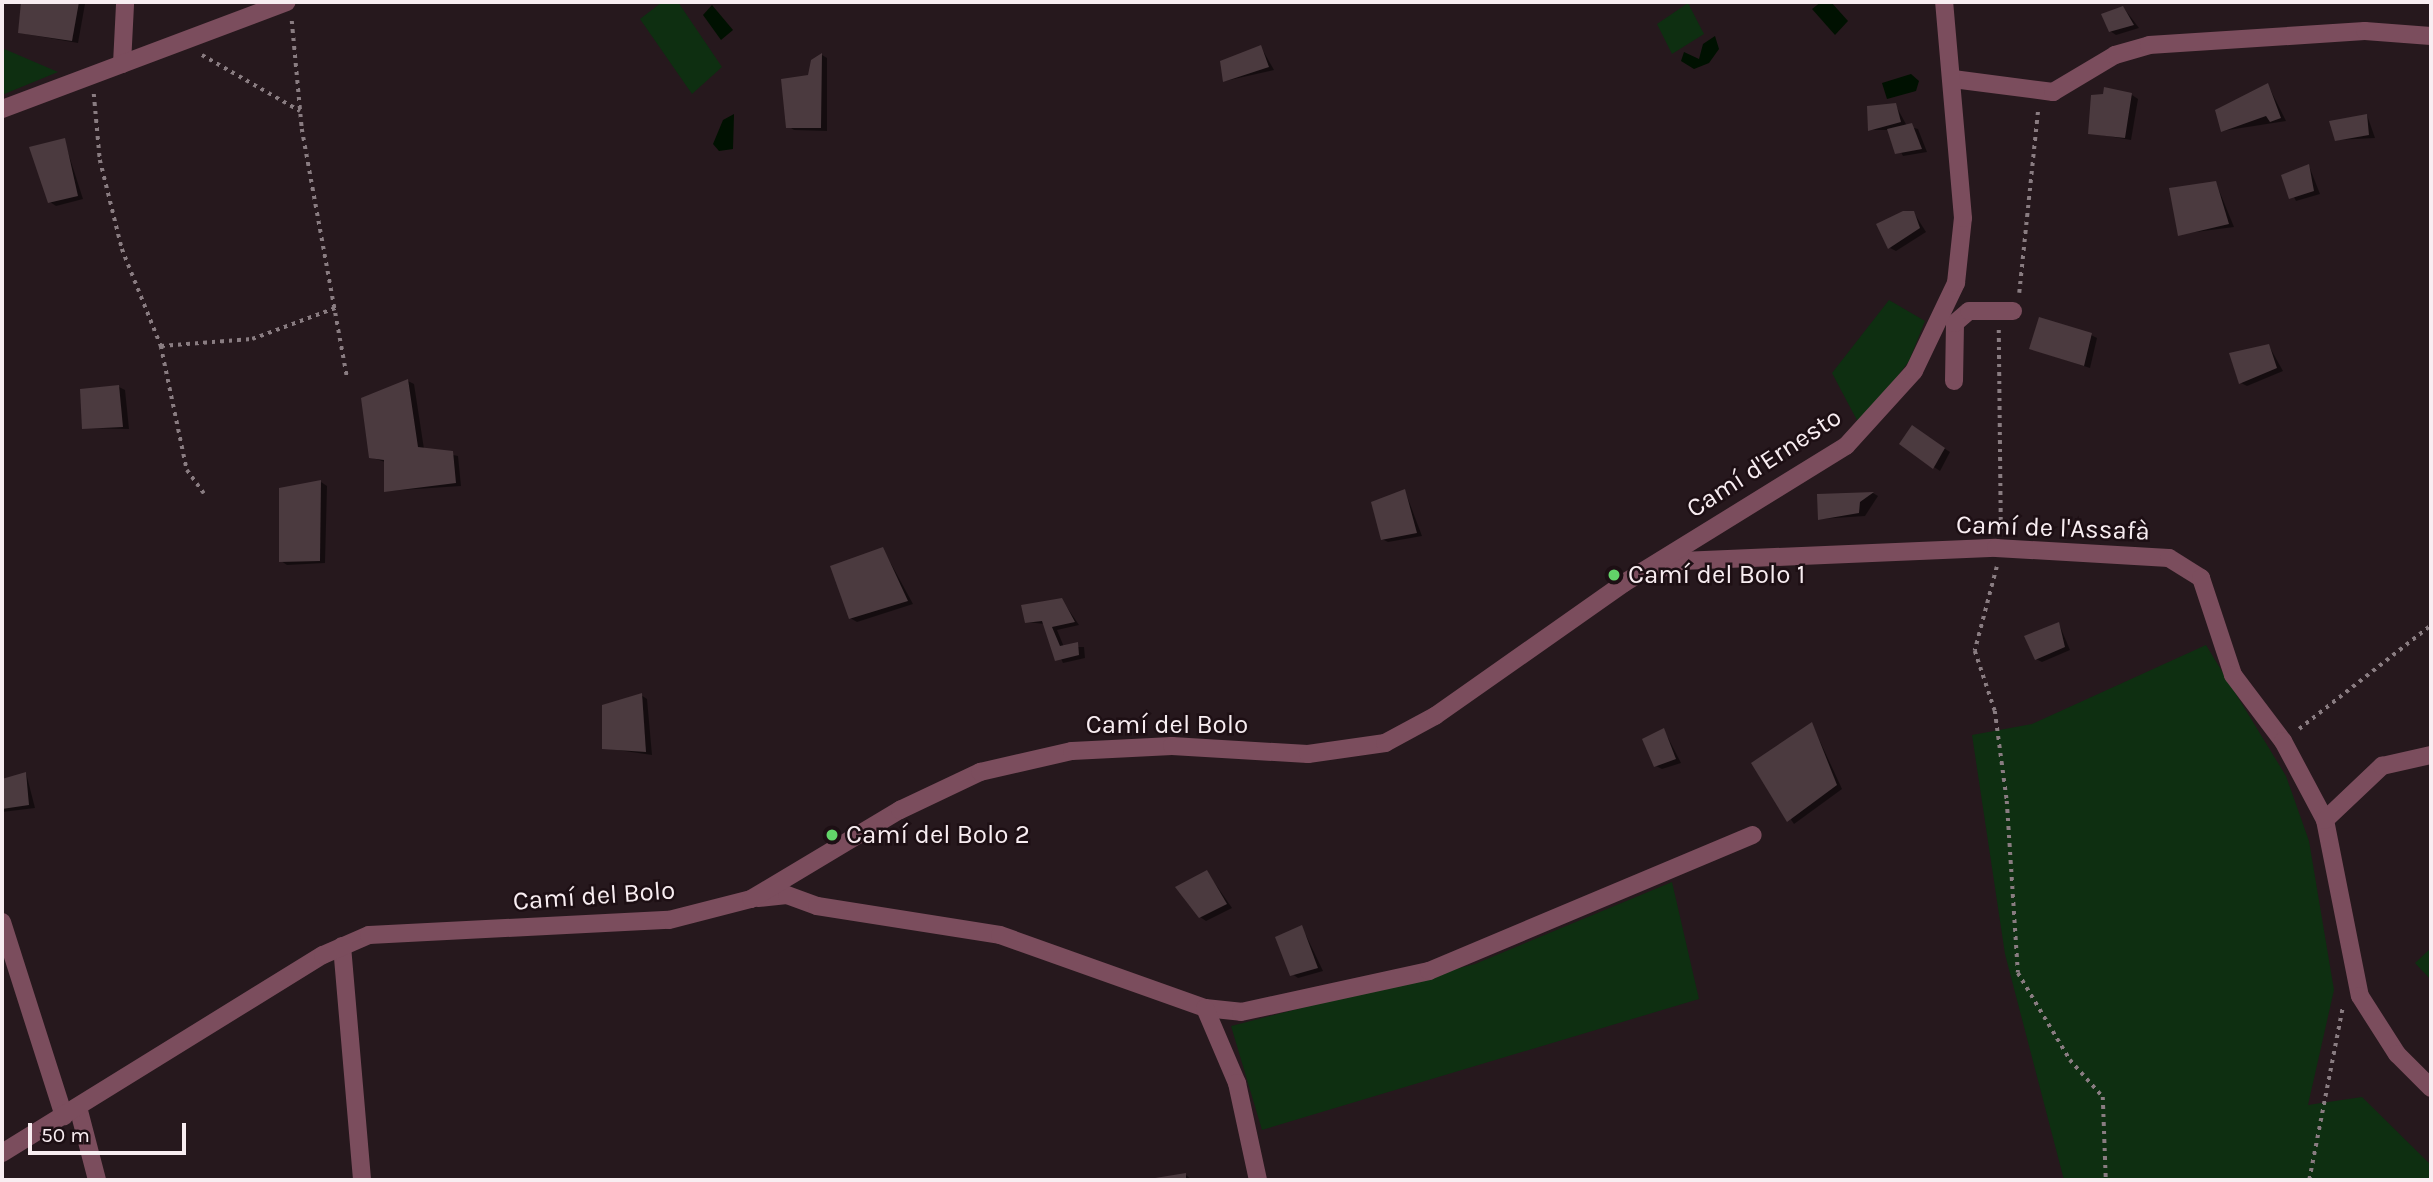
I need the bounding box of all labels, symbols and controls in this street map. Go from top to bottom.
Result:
street label: Camí d'Ernesto [1681,401,1847,525]
street label: Camí de l'Assafà [1956,509,2150,547]
place label: Camí del Bolo 1 [1628,559,1805,591]
marker: Camí del Bolo 1 [1606,567,1622,583]
street label: Camí del Bolo [1086,709,1248,741]
place label: Camí del Bolo 2 [846,819,1030,851]
marker: Camí del Bolo 2 [824,827,840,843]
street label: Camí del Bolo [512,875,676,917]
scale bar [32,1108,189,1152]
text: 50 m [41,1123,90,1147]

